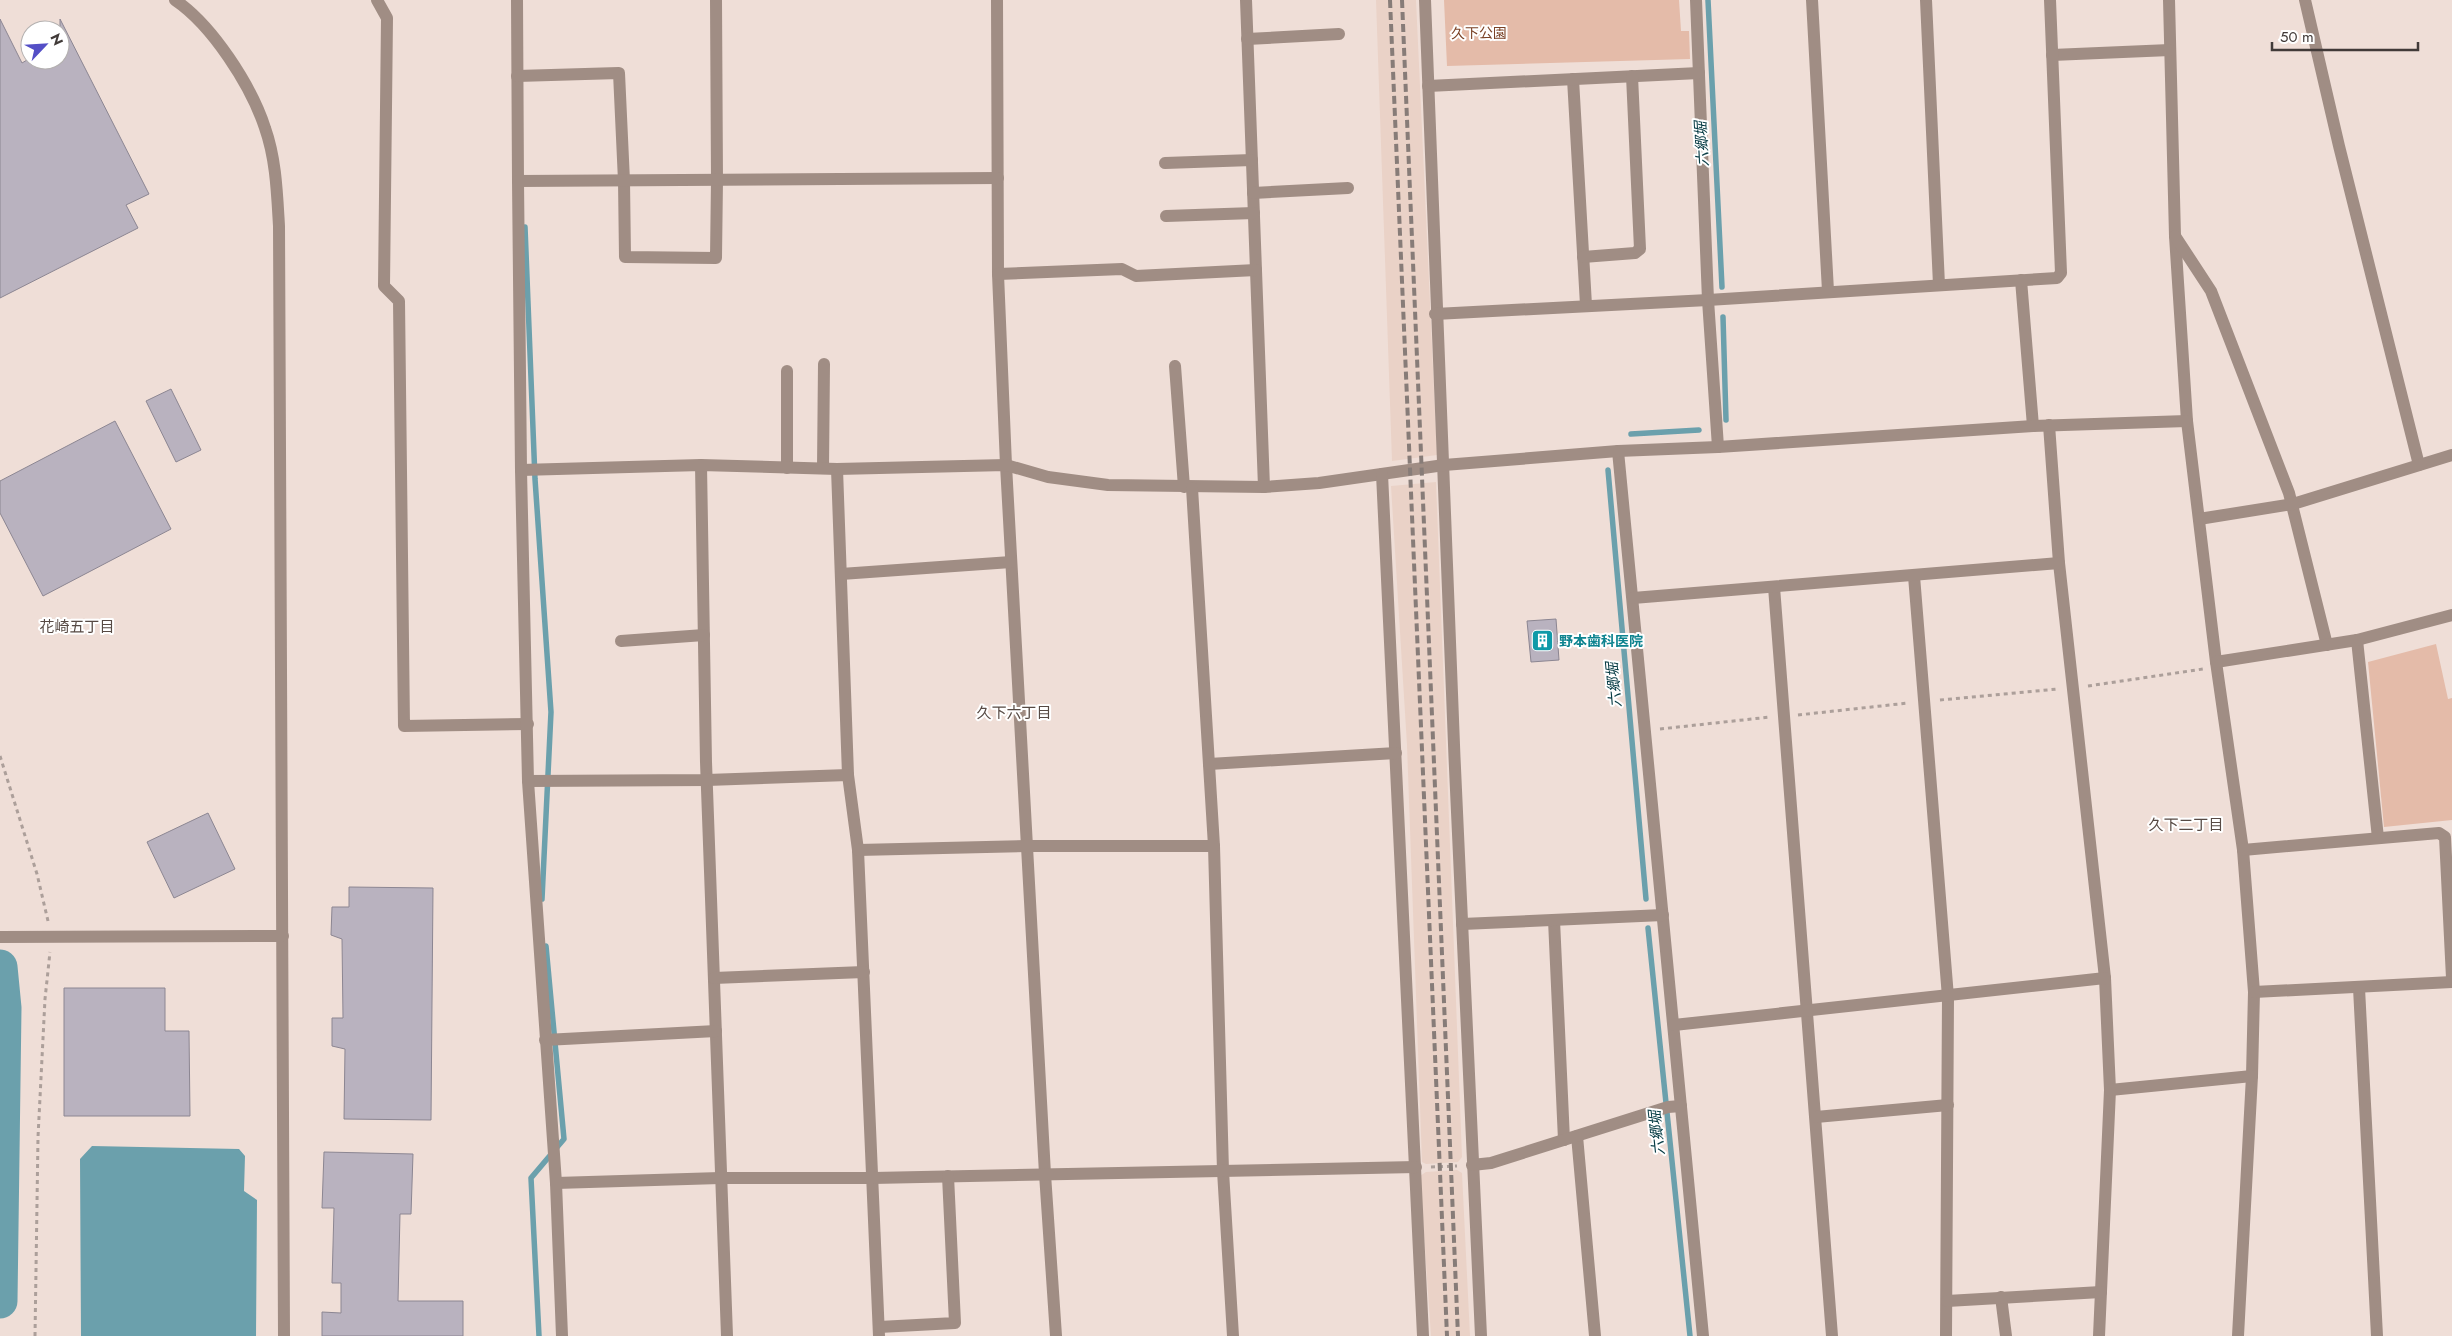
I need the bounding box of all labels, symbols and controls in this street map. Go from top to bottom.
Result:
north arrow [20,20,70,70]
scale bar [2272,20,2418,52]
park label: 久下公園 [1451,23,1507,43]
text: 50 m [2280,26,2314,48]
text: N [45,30,68,49]
water label: 六郷堀 [1690,119,1714,167]
district label: 花崎五丁目 [39,616,115,638]
building icon: 野本歯科医院 [1531,629,1555,653]
place label: 野本歯科医院 [1559,631,1643,651]
water label: 六郷堀 [1601,660,1627,708]
district label: 久下六丁目 [976,702,1052,724]
district label: 久下二丁目 [2148,814,2224,836]
water label: 六郷堀 [1644,1107,1670,1157]

